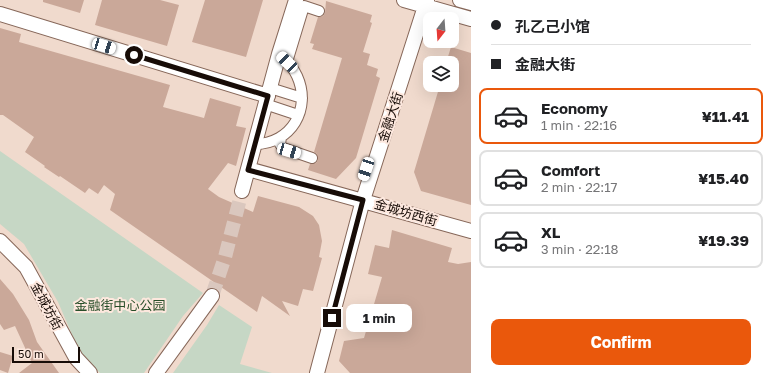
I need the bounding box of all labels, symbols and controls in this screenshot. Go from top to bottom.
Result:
north arrow [423,12,459,48]
map controls [423,12,459,92]
text: 孔乙己小馆 [515,17,590,35]
car [91,37,117,55]
route start [125,46,143,64]
car [274,49,300,75]
text: 金融大街 [515,55,575,73]
button: layers [423,56,459,92]
street label: 金融大街 [374,90,406,144]
icon: car [493,98,529,134]
text: Economy [541,99,608,117]
text: ¥11.41 [702,107,749,125]
text: 1 min · 22:16 [541,117,617,133]
car [276,142,302,160]
car [357,156,375,182]
icon: car [493,160,529,196]
text: Comfort [541,161,600,179]
text: ¥15.40 [698,169,749,187]
text: 2 min · 22:17 [541,179,617,195]
street label: 金城坊西街 [373,195,439,229]
icon: car [493,222,529,258]
text: XL [541,223,560,241]
text: ¥19.39 [698,231,749,249]
text: 3 min · 22:18 [541,241,618,257]
street label: 金城坊街 [28,279,66,333]
park label: 金融街中心公园 [74,297,166,313]
callout: 1 min [346,304,412,332]
route end [323,309,341,327]
text: 1 min [363,310,395,326]
button: Confirm [491,319,751,365]
scale bar [12,345,80,364]
text: 50 m [18,347,44,360]

